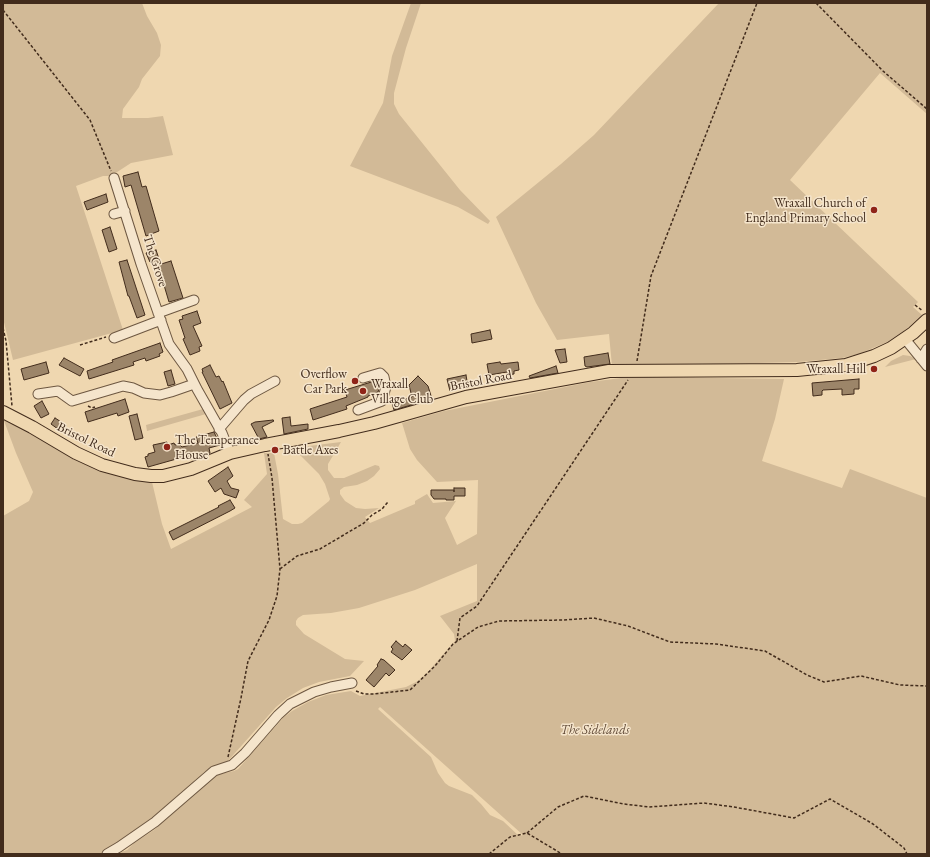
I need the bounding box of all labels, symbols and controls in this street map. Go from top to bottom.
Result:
place label: Wraxall Church of England Primary School [745,195,866,226]
marker: Wraxall Church of England Primary School [869,205,879,215]
street label: The Grove [139,233,171,289]
place label: Wraxall Hill [806,361,866,377]
marker: Wraxall Hill [869,364,879,374]
place label: Overflow Car Park [301,366,347,397]
street label: Bristol Road [449,367,513,395]
marker: Overflow Car Park [350,376,360,386]
place label: Wraxall Village Club [371,376,433,407]
marker: Wraxall Village Club [358,386,368,396]
street label: Bristol Road [54,419,118,461]
place label: The Temperance House [175,432,259,463]
marker: The Temperance House [162,442,172,452]
place label: Battle Axes [283,442,338,458]
marker: Battle Axes [270,445,280,455]
park label: The Sidelands [561,722,629,738]

